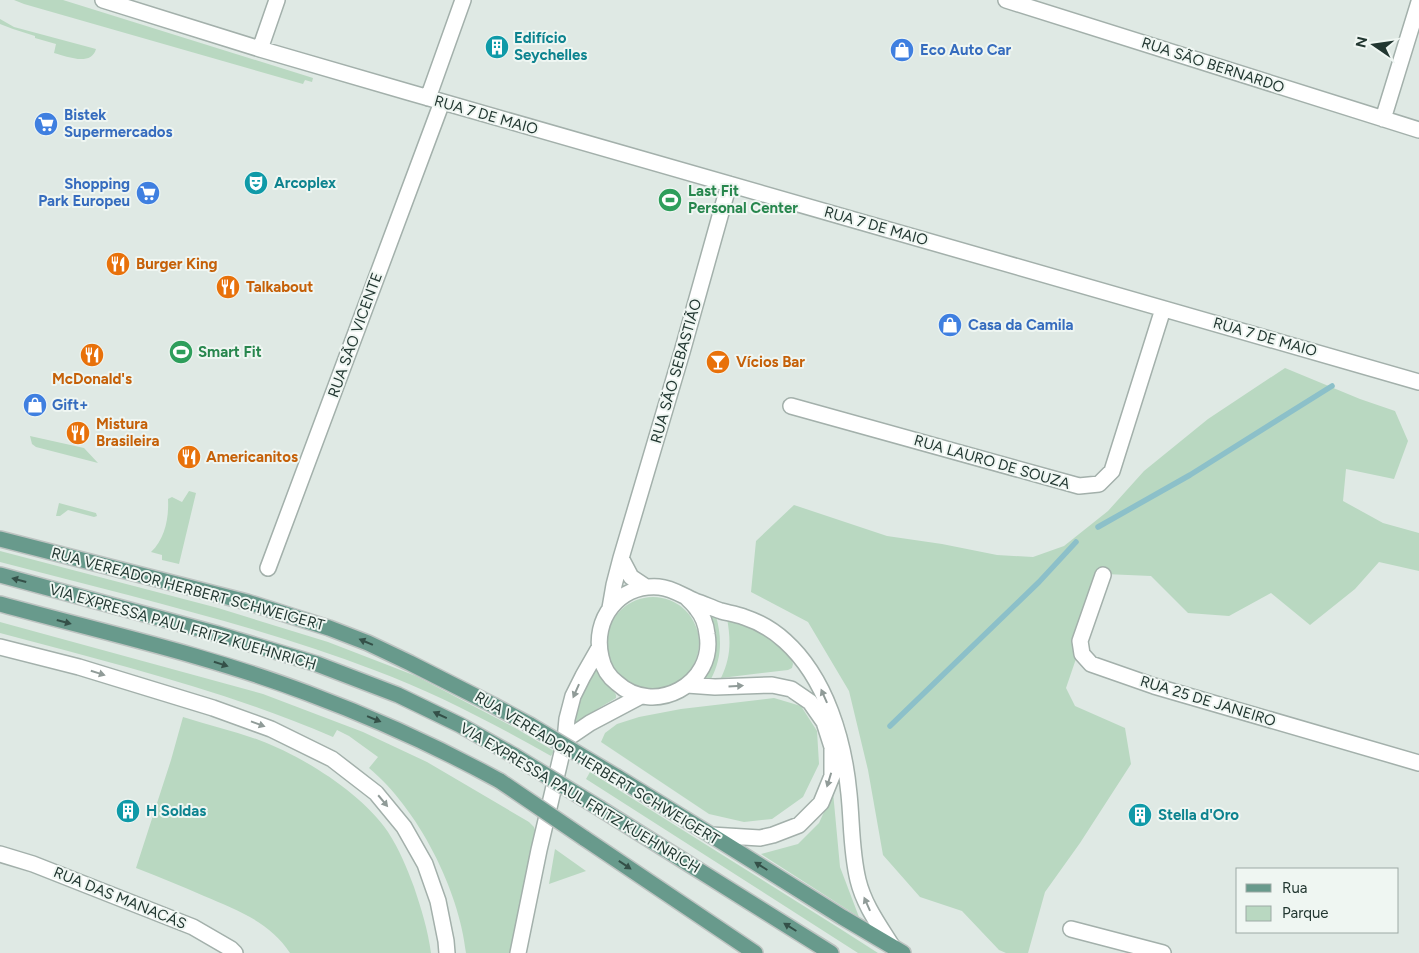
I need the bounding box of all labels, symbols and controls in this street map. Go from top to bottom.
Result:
north arrow [1349,20,1399,70]
place label: Edifício Seychelles [514,29,587,64]
street label: RUA SÃO BERNARDO [1139,33,1287,97]
building icon: Edifício Seychelles [484,34,510,60]
text: N [1352,35,1371,49]
shop icon: Eco Auto Car [889,37,915,63]
place label: Eco Auto Car [920,41,1012,59]
street label: RUA 7 DE MAIO [432,92,540,138]
place label: Bistek Supermercados [64,106,173,141]
supermarket icon: Bistek Supermercados [33,111,59,137]
theatre icon: Arcoplex [243,170,269,196]
place label: Arcoplex [274,174,336,192]
place label: Shopping Park Europeu [38,175,130,210]
supermarket icon: Shopping Park Europeu [135,180,161,206]
place label: Last Fit Personal Center [688,182,798,217]
sports icon: Last Fit Personal Center [657,187,683,213]
street label: RUA 7 DE MAIO [822,203,930,249]
restaurant icon: Burger King [105,251,131,277]
place label: Burger King [136,255,217,273]
street label: RUA SÃO VICENTE [324,270,386,400]
restaurant icon: Talkabout [215,274,241,300]
place label: Talkabout [246,278,313,296]
street label: RUA SÃO SEBASTIÃO [647,297,705,445]
shop icon: Casa da Camila [937,312,963,338]
street label: RUA 7 DE MAIO [1211,314,1319,360]
place label: Casa da Camila [968,316,1073,334]
sports icon: Smart Fit [168,339,194,365]
restaurant icon: McDonald's [79,342,105,368]
place label: Smart Fit [198,343,262,361]
bar icon: Vícios Bar [705,349,731,375]
place label: Vícios Bar [736,353,805,371]
place label: McDonald's [52,370,132,388]
shop icon: Gift+ [22,392,48,418]
place label: Gift+ [52,396,88,414]
place label: Mistura Brasileira [96,415,159,450]
restaurant icon: Mistura Brasileira [65,420,91,446]
street label: RUA LAURO DE SOUZA [912,431,1072,493]
restaurant icon: Americanitos [176,444,202,470]
place label: Americanitos [206,448,298,466]
street label: RUA VEREADOR HERBERT SCHWEIGERT [49,544,327,634]
one-way arrow [11,576,26,584]
street label: VIA EXPRESSA PAUL FRITZ KUEHNRICH [47,580,319,674]
one-way arrow [57,618,72,626]
one-way arrow [359,638,373,646]
one-way arrow [213,661,228,668]
one-way arrow [90,669,105,677]
street label: RUA 25 DE JANEIRO [1138,672,1278,730]
one-way arrow [728,682,744,690]
one-way arrow [571,684,579,698]
street label: RUA VEREADOR HERBERT SCHWEIGERT [471,688,723,849]
one-way arrow [819,689,827,703]
one-way arrow [433,711,447,719]
one-way arrow [366,716,381,723]
street label: VIA EXPRESSA PAUL FRITZ KUEHNRICH [457,719,703,877]
one-way arrow [251,721,266,728]
one-way arrow [825,773,833,788]
one-way arrow [377,794,388,807]
building icon: H Soldas [115,798,141,824]
place label: H Soldas [146,802,206,820]
building icon: Stella d'Oro [1127,802,1153,828]
place label: Stella d'Oro [1158,806,1239,824]
one-way arrow [618,860,631,870]
one-way arrow [754,861,767,871]
street label: RUA DAS MANACÁS [51,863,189,933]
legend [1236,868,1399,933]
text: Rua [1282,879,1307,897]
one-way arrow [863,897,872,912]
text: Parque [1282,904,1329,922]
one-way arrow [783,923,796,932]

